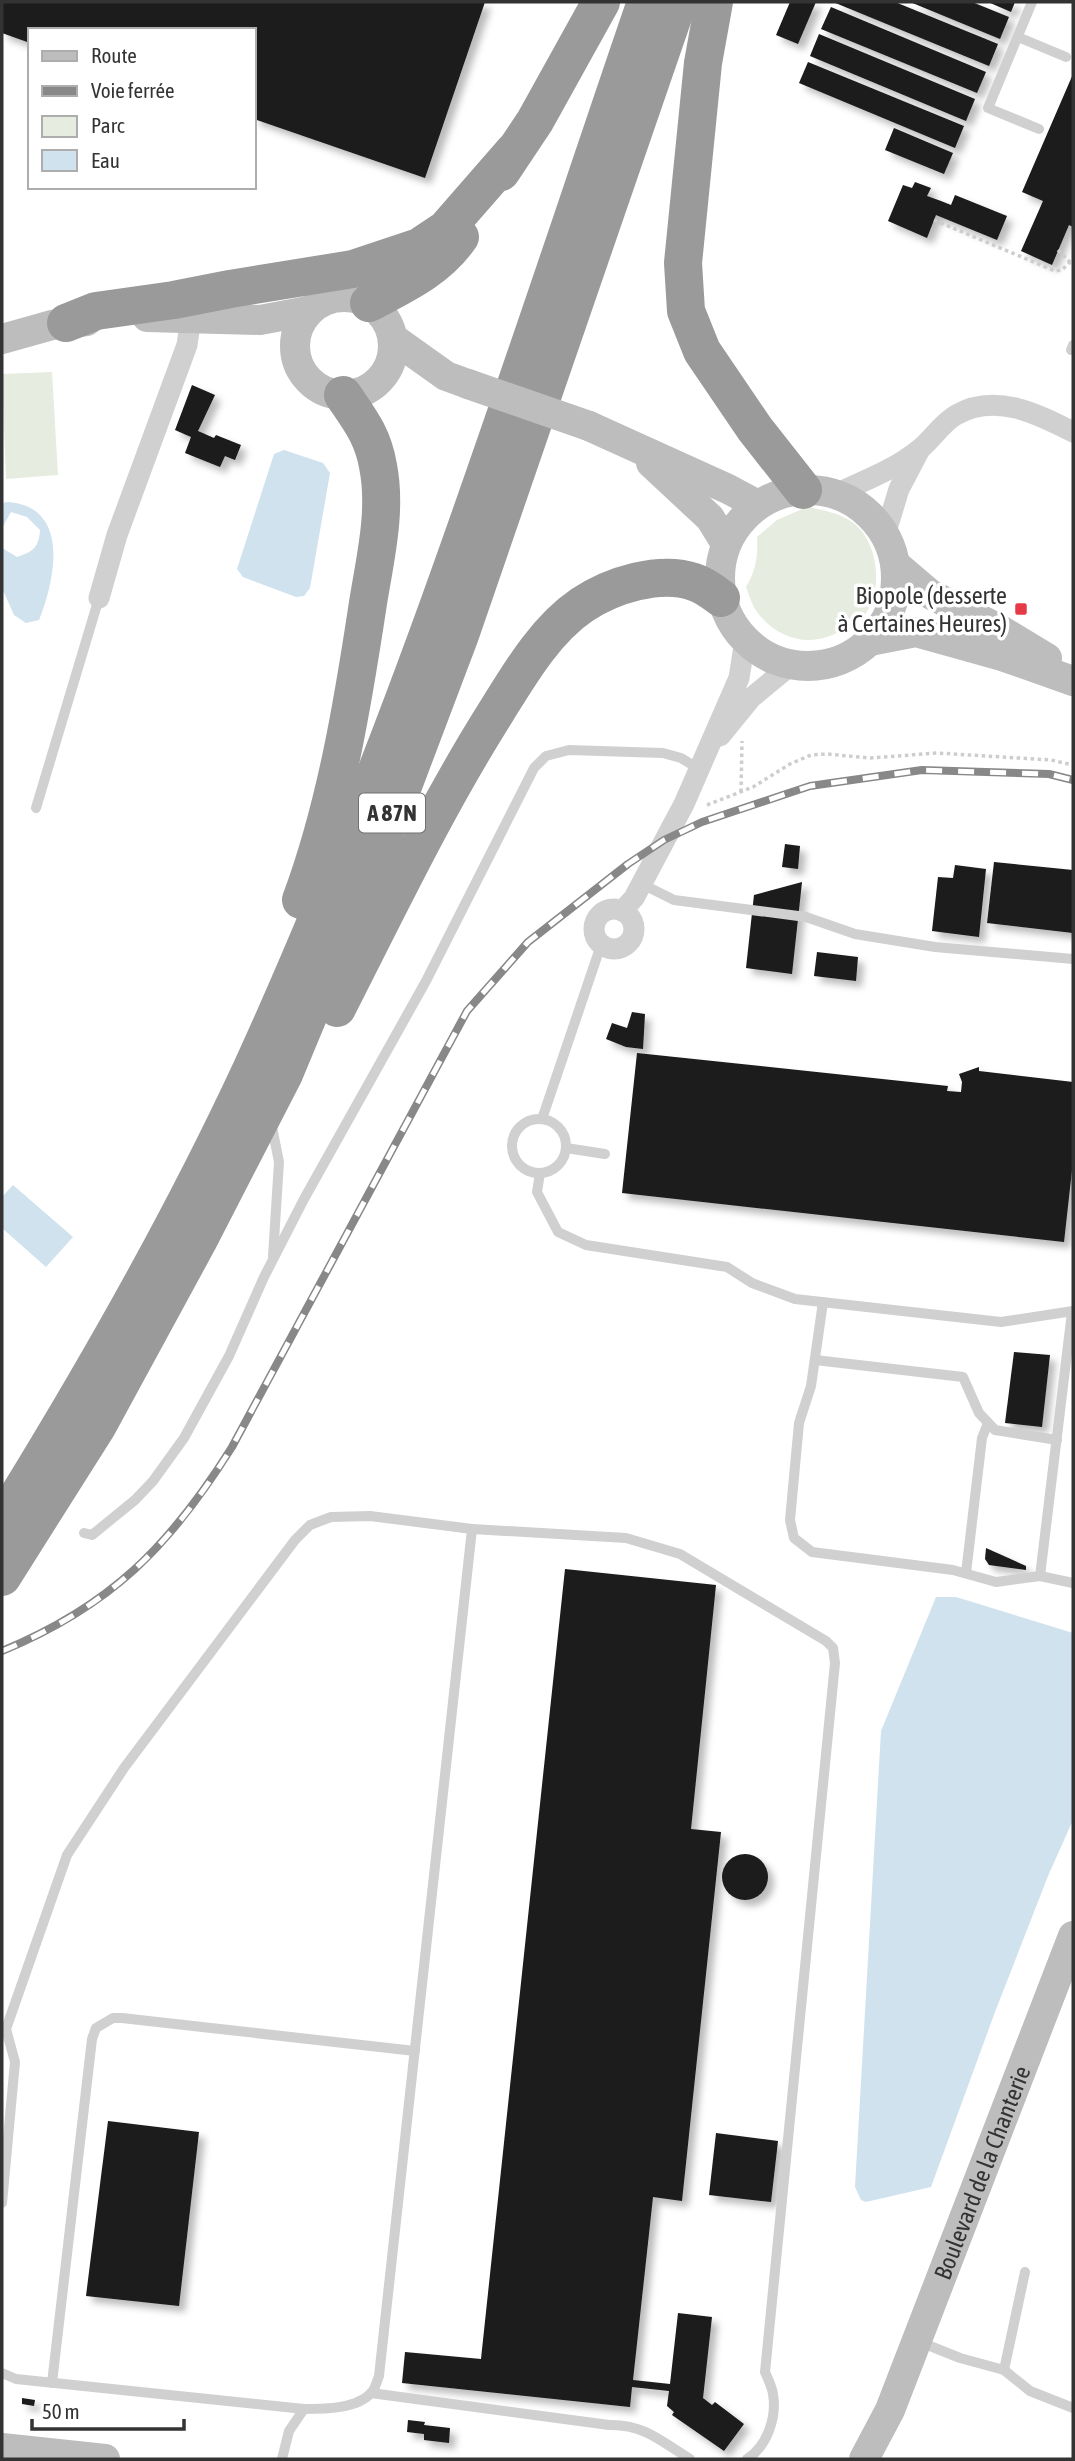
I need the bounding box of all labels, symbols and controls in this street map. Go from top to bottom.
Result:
legend [28,28,256,189]
text: Route [91,43,137,67]
text: Voie ferrée [91,78,174,102]
text: Parc [91,113,125,137]
text: Eau [91,148,120,172]
place label: Biopole (desserte à Certaines Heures) [837,582,1007,637]
marker: Biopole (desserte à Certaines Heures) [1013,601,1029,617]
road number: A 87N [359,793,425,832]
street label: Boulevard de la Chanterie [928,2062,1035,2283]
scale bar [32,2388,184,2432]
text: 50 m [42,2399,80,2423]

